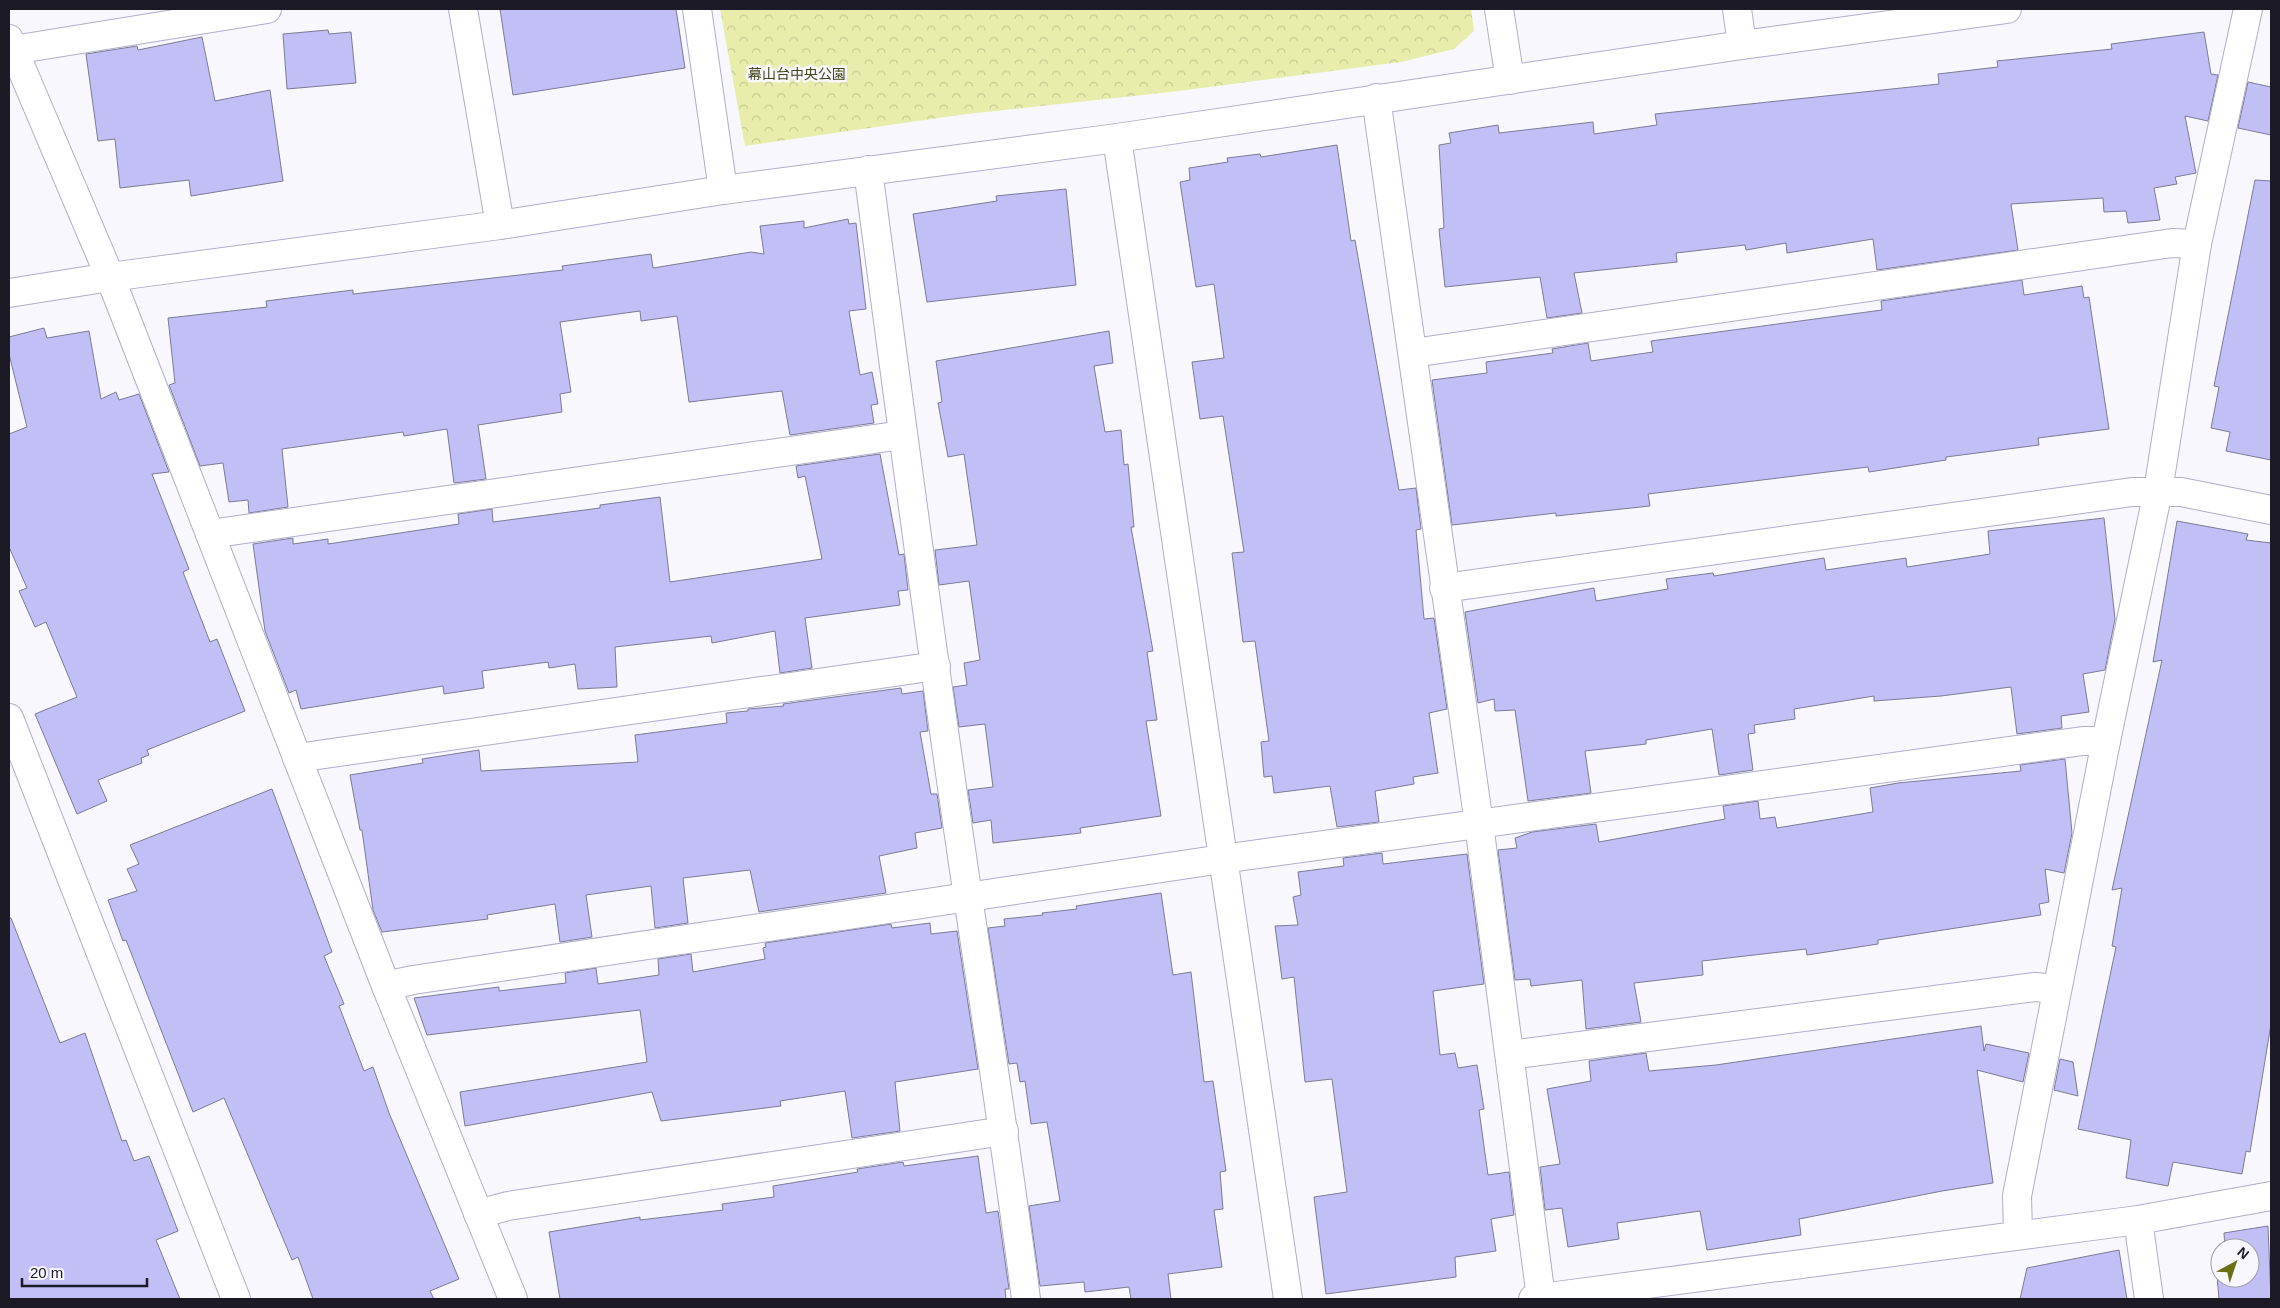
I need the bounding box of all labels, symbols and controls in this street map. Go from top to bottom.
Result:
park label: 幕山台中央公園 [748,66,846,82]
north arrow [2210,1238,2260,1288]
text: N [2234,1244,2252,1262]
scale bar [22,1256,148,1288]
text: 20 m [30,1264,63,1281]

